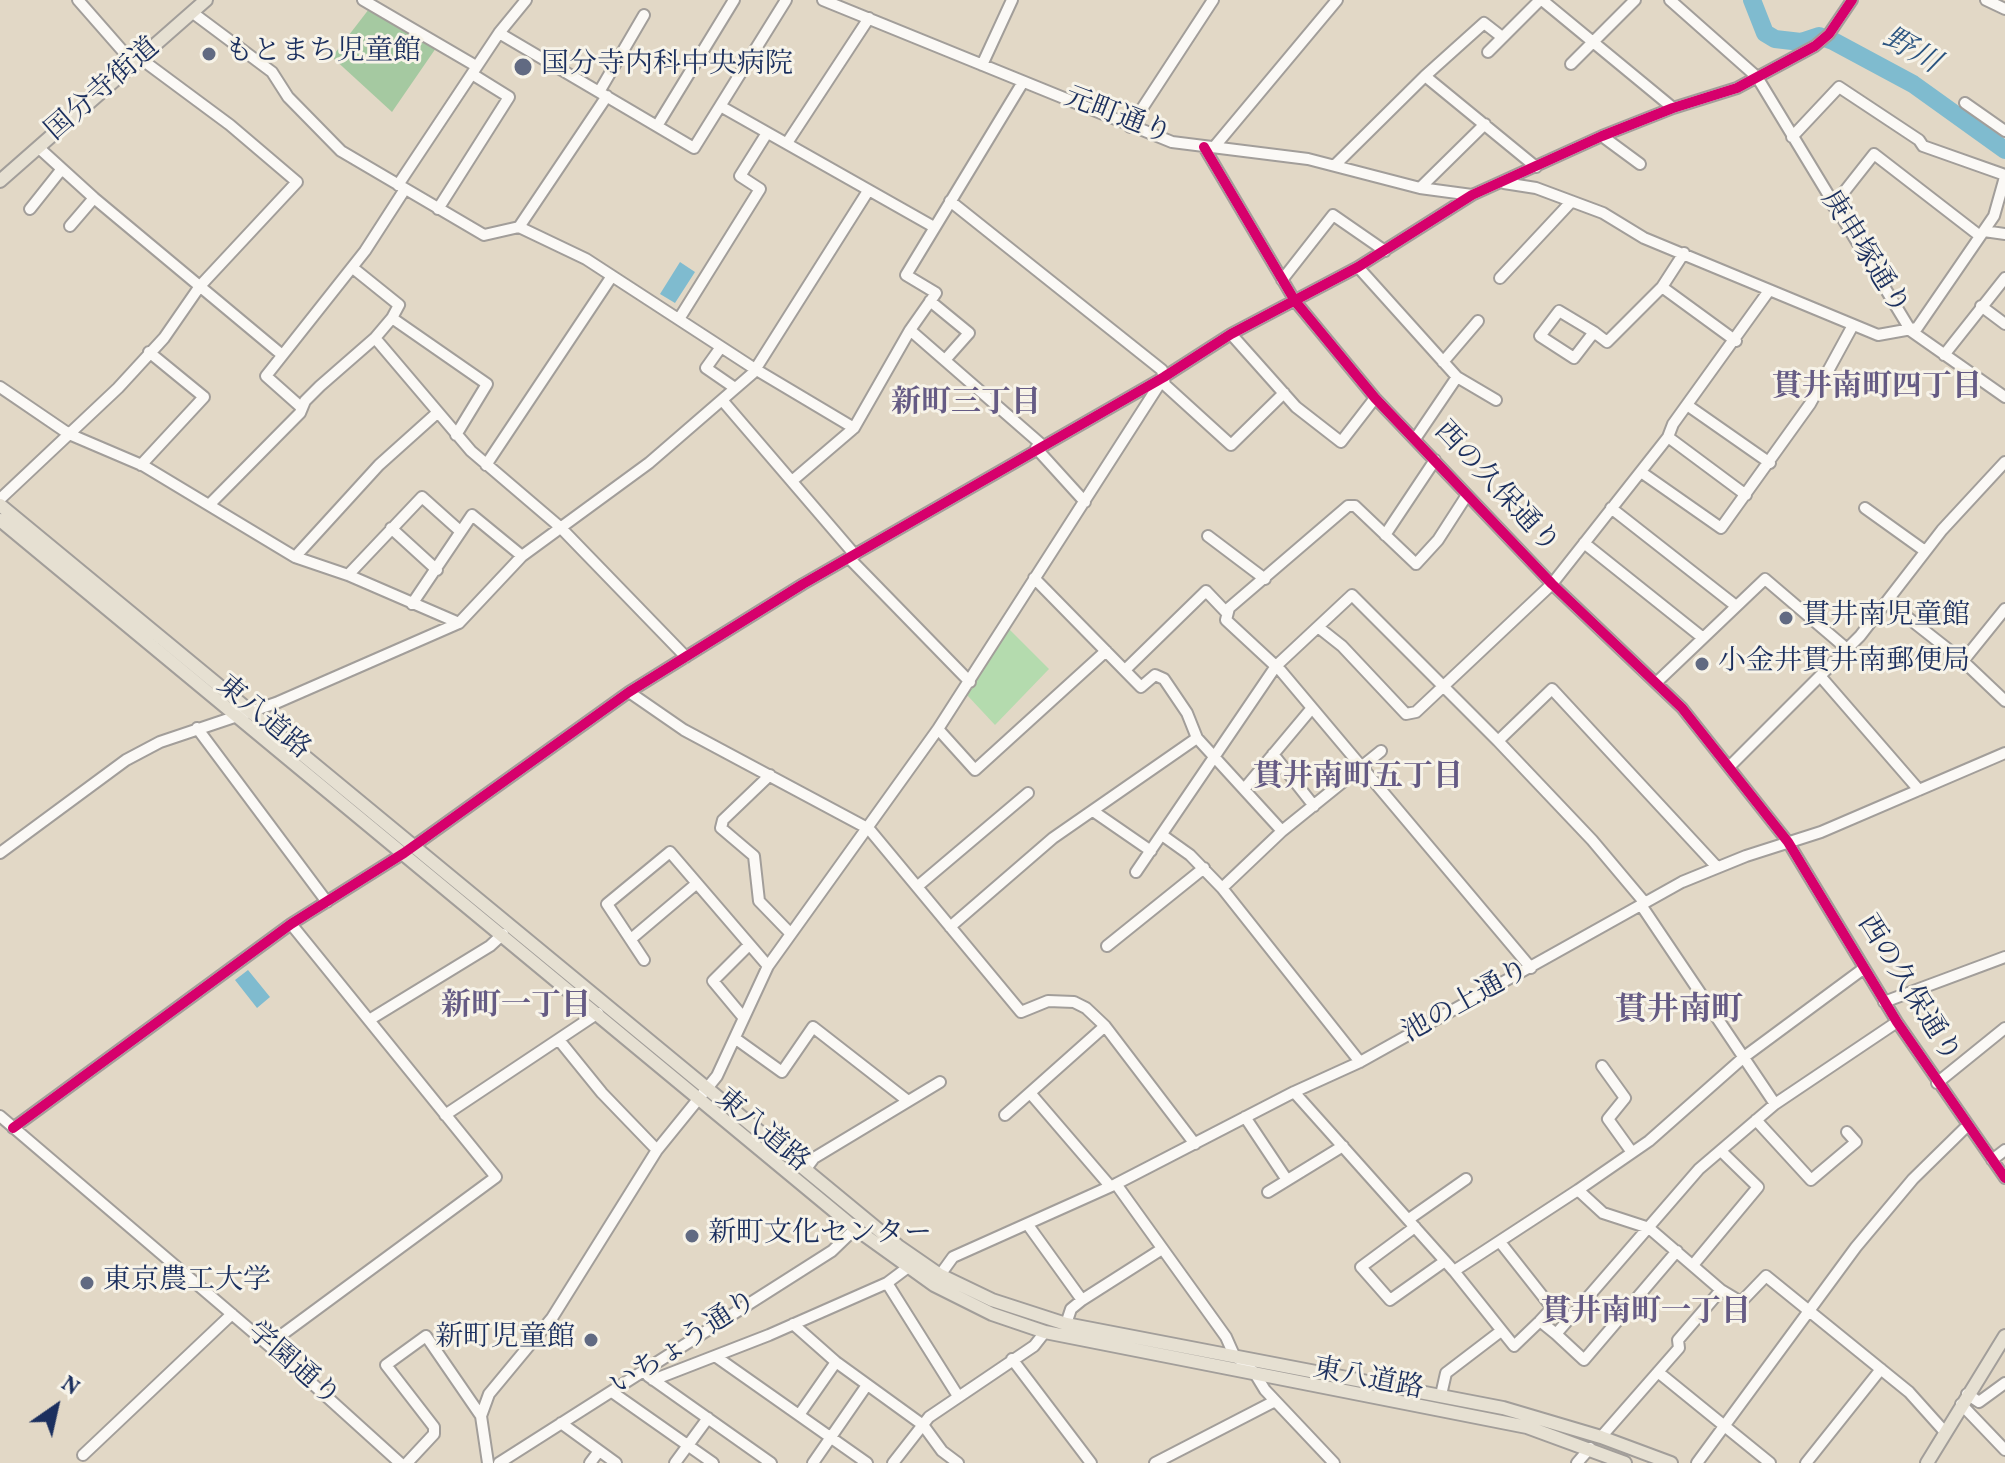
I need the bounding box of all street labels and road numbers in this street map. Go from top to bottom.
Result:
street label: 国分寺街道 [40,32,168,150]
street label: 元町通り [1059,82,1175,154]
street label: 庚申塚通り [1812,186,1914,322]
street label: 西の久保通り [1425,416,1565,562]
street label: 東八道路 [208,670,316,768]
street label: 西の久保通り [1848,910,1966,1070]
street label: 池の上通り [1398,954,1536,1052]
street label: 東八道路 [707,1083,815,1181]
street label: いちょう通り [605,1285,765,1405]
street label: 学園通り [239,1317,345,1415]
street label: 東八道路 [1310,1354,1426,1408]

